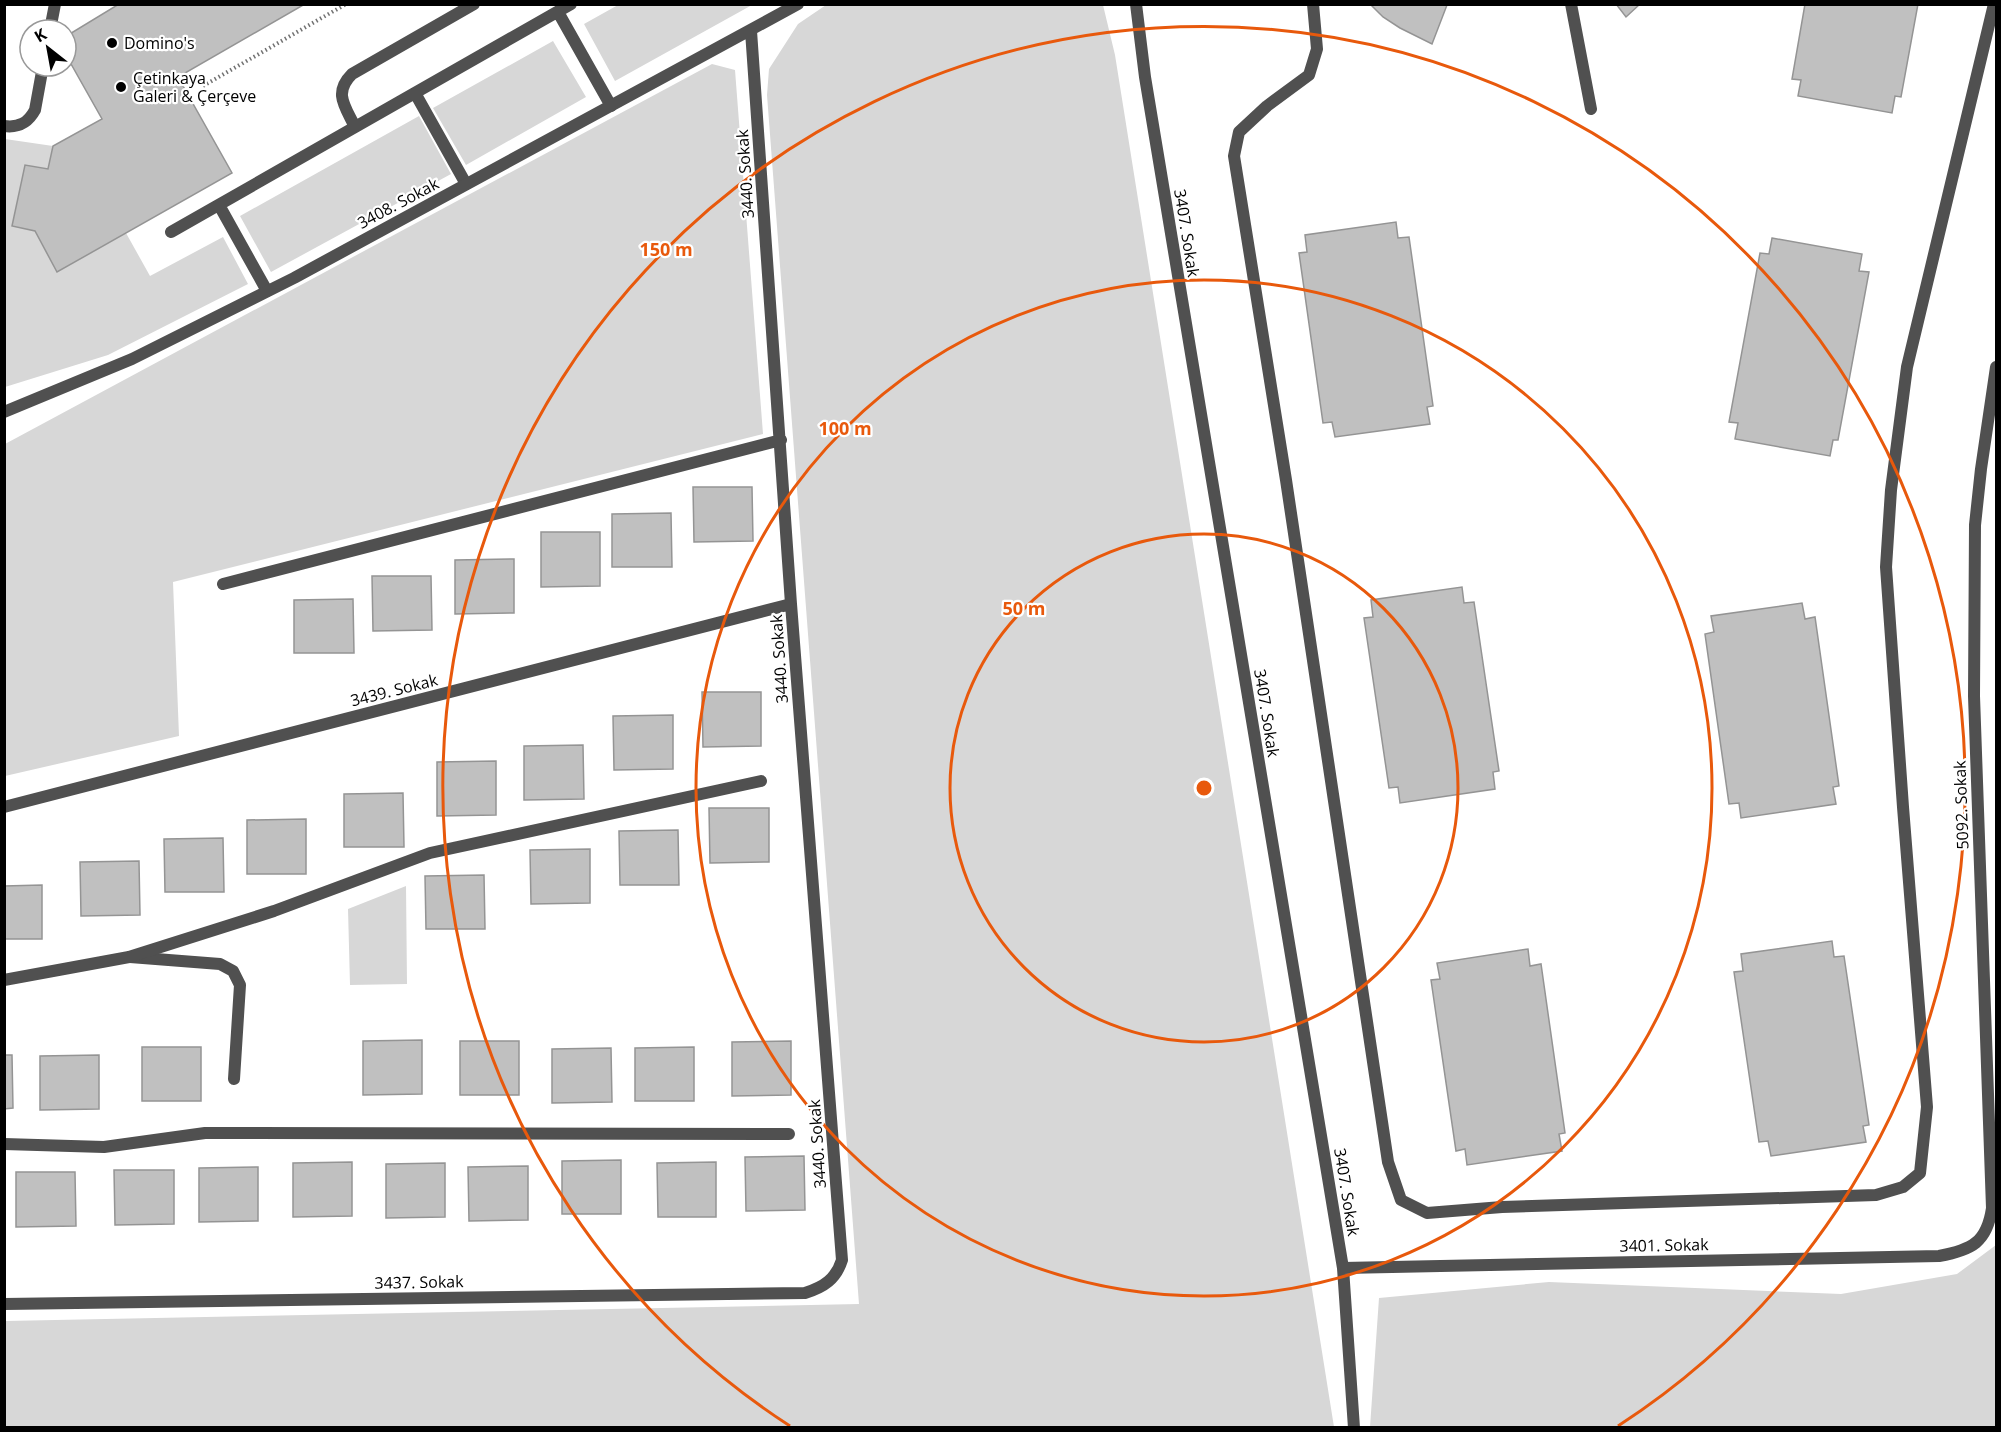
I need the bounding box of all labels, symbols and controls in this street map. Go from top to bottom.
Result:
north arrow [18,18,78,78]
text: K [30,23,51,47]
place label: Domino's [124,32,195,54]
marker: Domino's [105,36,119,50]
place label: Çetinkaya Galeri & Çerçeve [133,67,256,107]
marker: Çetinkaya Galeri & Çerçeve [114,80,128,94]
street label: 3440. Sokak [731,128,759,219]
street label: 3408. Sokak [354,172,443,234]
street label: 3407. Sokak [1169,187,1205,279]
text: 150 m [639,237,693,261]
text: 100 m [818,416,872,440]
text: 50 m [1003,596,1045,620]
street label: 3440. Sokak [765,613,793,704]
street label: 3407. Sokak [1249,667,1285,759]
street label: 3439. Sokak [348,668,440,711]
street label: 5092. Sokak [1948,760,1974,850]
centre of rings [1194,778,1214,798]
street label: 3440. Sokak [803,1098,831,1189]
street label: 3407. Sokak [1329,1146,1365,1238]
street label: 3401. Sokak [1619,1233,1709,1257]
street label: 3437. Sokak [374,1270,464,1294]

